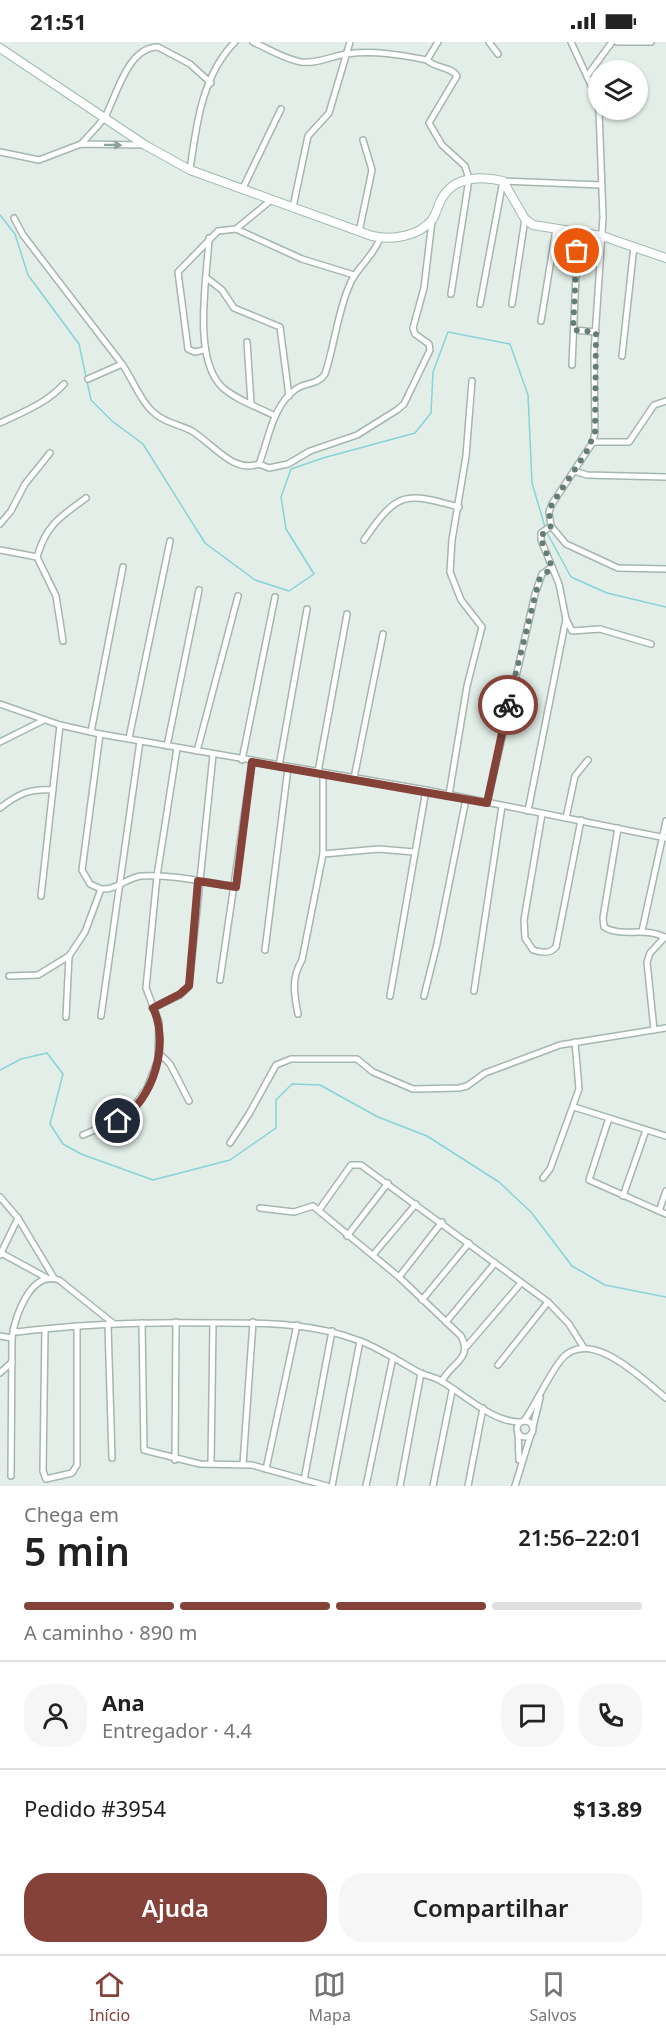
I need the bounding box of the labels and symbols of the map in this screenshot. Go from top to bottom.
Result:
one-way arrow [104,140,123,149]
pin [551,225,602,276]
courier [478,675,538,735]
pin [92,1095,143,1146]

